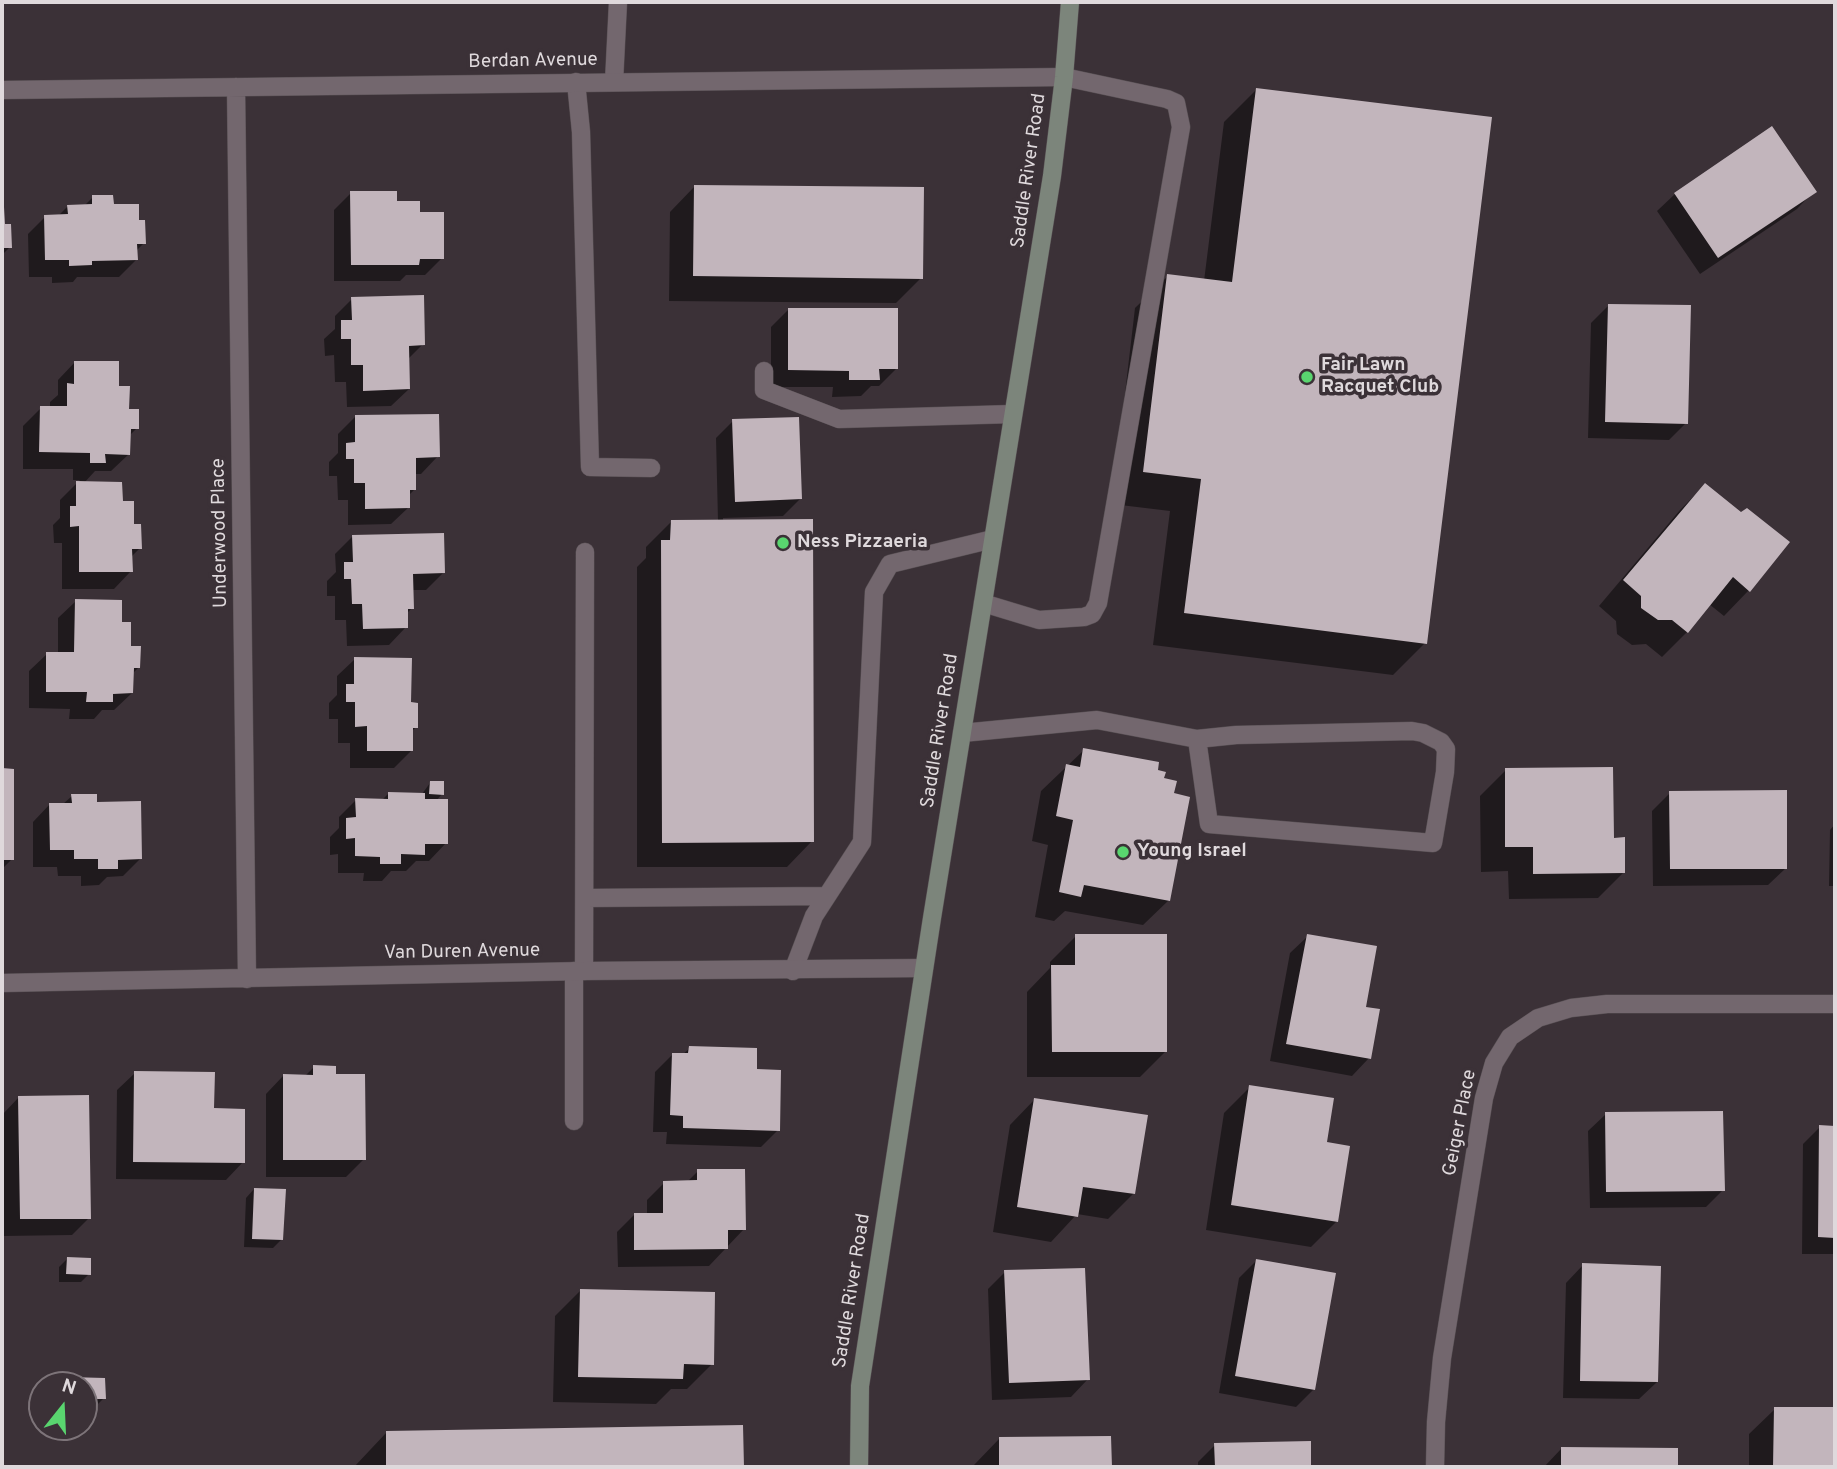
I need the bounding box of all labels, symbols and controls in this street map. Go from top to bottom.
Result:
street label: Berdan Avenue [468,49,598,75]
street label: Saddle River Road [1008,92,1052,250]
place label: Fair Lawn Racquet Club [1321,355,1439,399]
marker: Fair Lawn Racquet Club [1299,369,1315,385]
street label: Underwood Place [208,458,234,608]
place label: Ness Pizzaeria [797,532,928,554]
marker: Ness Pizzaeria [775,535,791,551]
street label: Saddle River Road [918,652,964,810]
place label: Young Israel [1137,841,1247,863]
marker: Young Israel [1115,844,1131,860]
street label: Van Duren Avenue [384,940,540,966]
street label: Geiger Place [1439,1068,1483,1178]
street label: Saddle River Road [830,1212,876,1370]
north arrow [28,1371,98,1441]
text: N [59,1374,79,1401]

